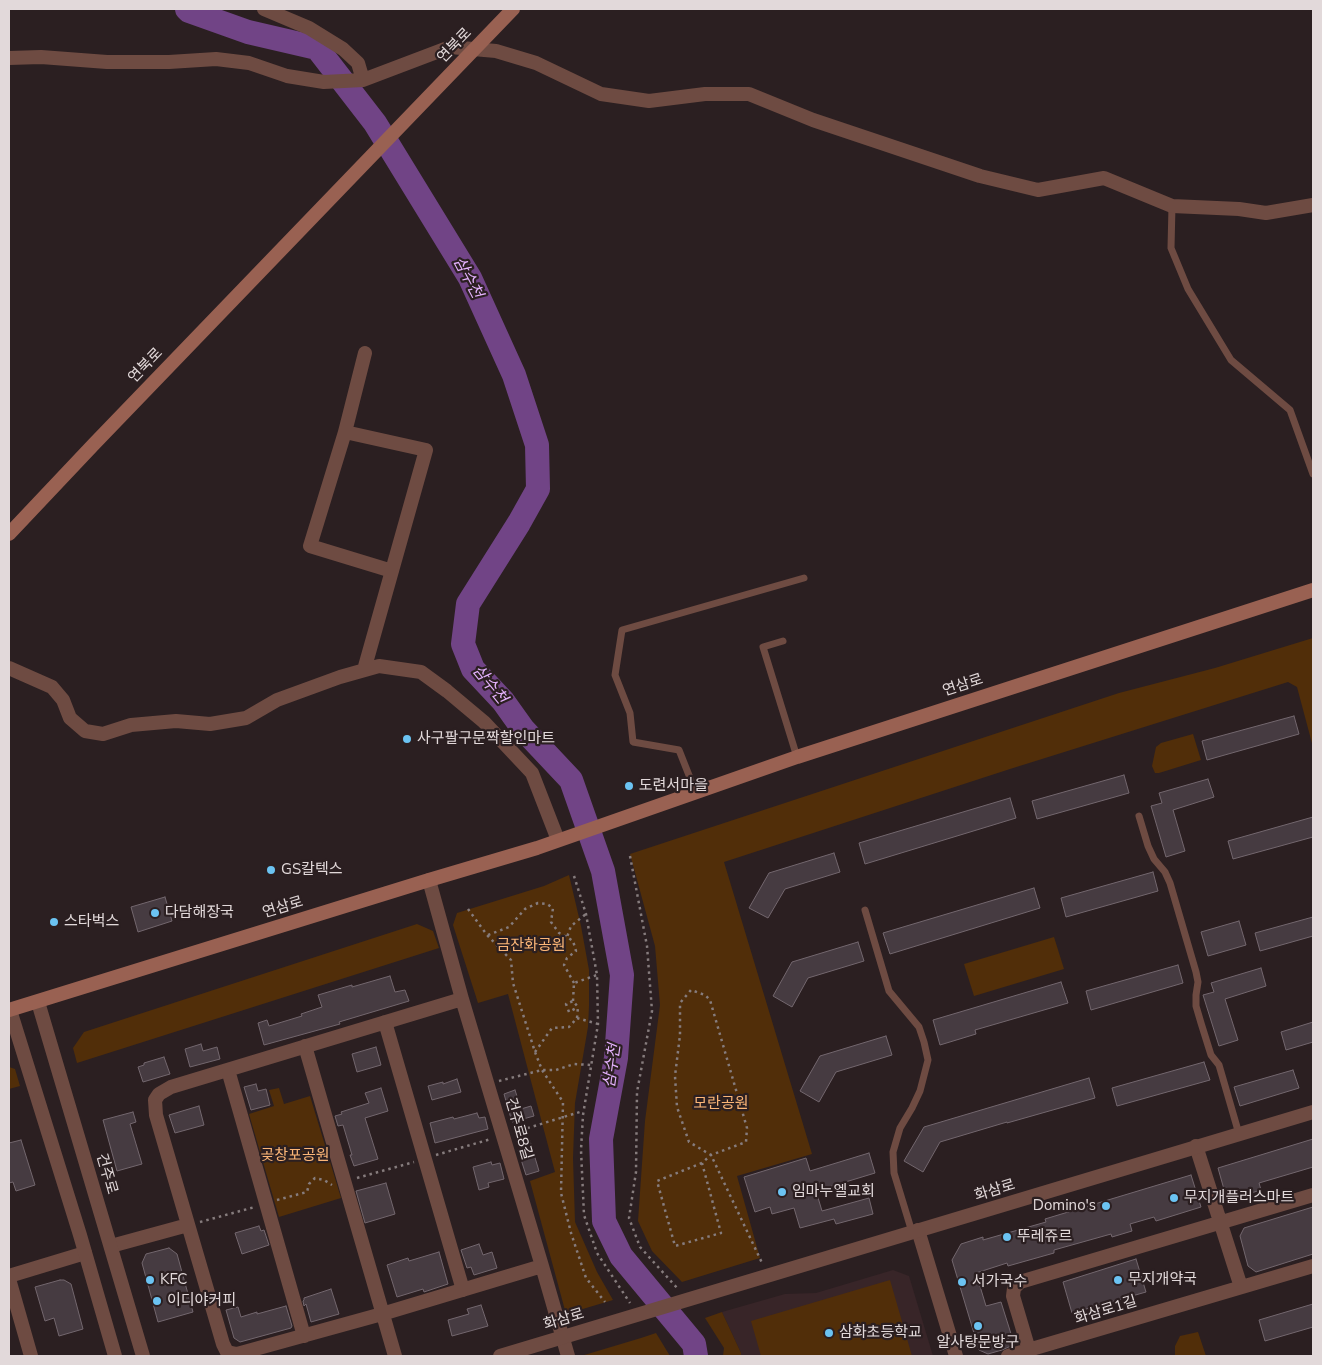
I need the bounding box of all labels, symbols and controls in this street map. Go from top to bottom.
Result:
street label: 연북로 [434,25,476,67]
water label: 삼수천 [448,254,486,302]
street label: 연북로 [125,345,167,387]
water label: 삼수천 [468,662,510,708]
street label: 연삼로 [941,671,985,701]
place label: 사구팔구문짝할인마트 [417,730,555,748]
marker: 사구팔구문짝할인마트 [401,733,413,745]
place label: 도련서마을 [639,777,708,795]
marker: 도련서마을 [623,780,635,792]
place label: GS칼텍스 [281,861,343,879]
marker: GS칼텍스 [265,864,277,876]
street label: 연삼로 [261,893,305,923]
place label: 다담해장국 [165,904,234,922]
marker: 다담해장국 [149,907,161,919]
place label: 스타벅스 [64,913,119,931]
marker: 스타벅스 [48,916,60,928]
park label: 금잔화공원 [497,937,565,955]
water label: 삼수천 [600,1043,626,1089]
park label: 모란공원 [693,1095,749,1113]
street label: 건주로8길 [501,1096,535,1162]
park label: 곶창포공원 [261,1147,329,1165]
street label: 건주로 [92,1152,120,1196]
street label: 화삼로 [973,1176,1017,1206]
place label: 임마누엘교회 [792,1183,875,1201]
marker: 임마누엘교회 [776,1186,788,1198]
place label: 무지개플러스마트 [1184,1189,1294,1207]
marker: 무지개플러스마트 [1168,1192,1180,1204]
place label: Domino's [1033,1197,1096,1215]
marker: Domino's [1100,1200,1112,1212]
place label: 뚜레쥬르 [1017,1228,1072,1246]
marker: 뚜레쥬르 [1001,1231,1013,1243]
place label: KFC [160,1271,187,1289]
place label: 무지개약국 [1128,1271,1197,1289]
place label: 서가국수 [972,1273,1027,1291]
marker: KFC [144,1274,156,1286]
marker: 무지개약국 [1112,1274,1124,1286]
marker: 서가국수 [956,1276,968,1288]
place label: 이디야커피 [167,1292,236,1310]
street label: 화삼로1길 [1073,1293,1139,1329]
marker: 이디야커피 [151,1295,163,1307]
street label: 화삼로 [542,1305,586,1335]
marker: 알사탕문방구 [972,1320,984,1332]
place label: 삼화초등학교 [839,1324,922,1342]
marker: 삼화초등학교 [823,1327,835,1339]
place label: 알사탕문방구 [937,1334,1019,1352]

